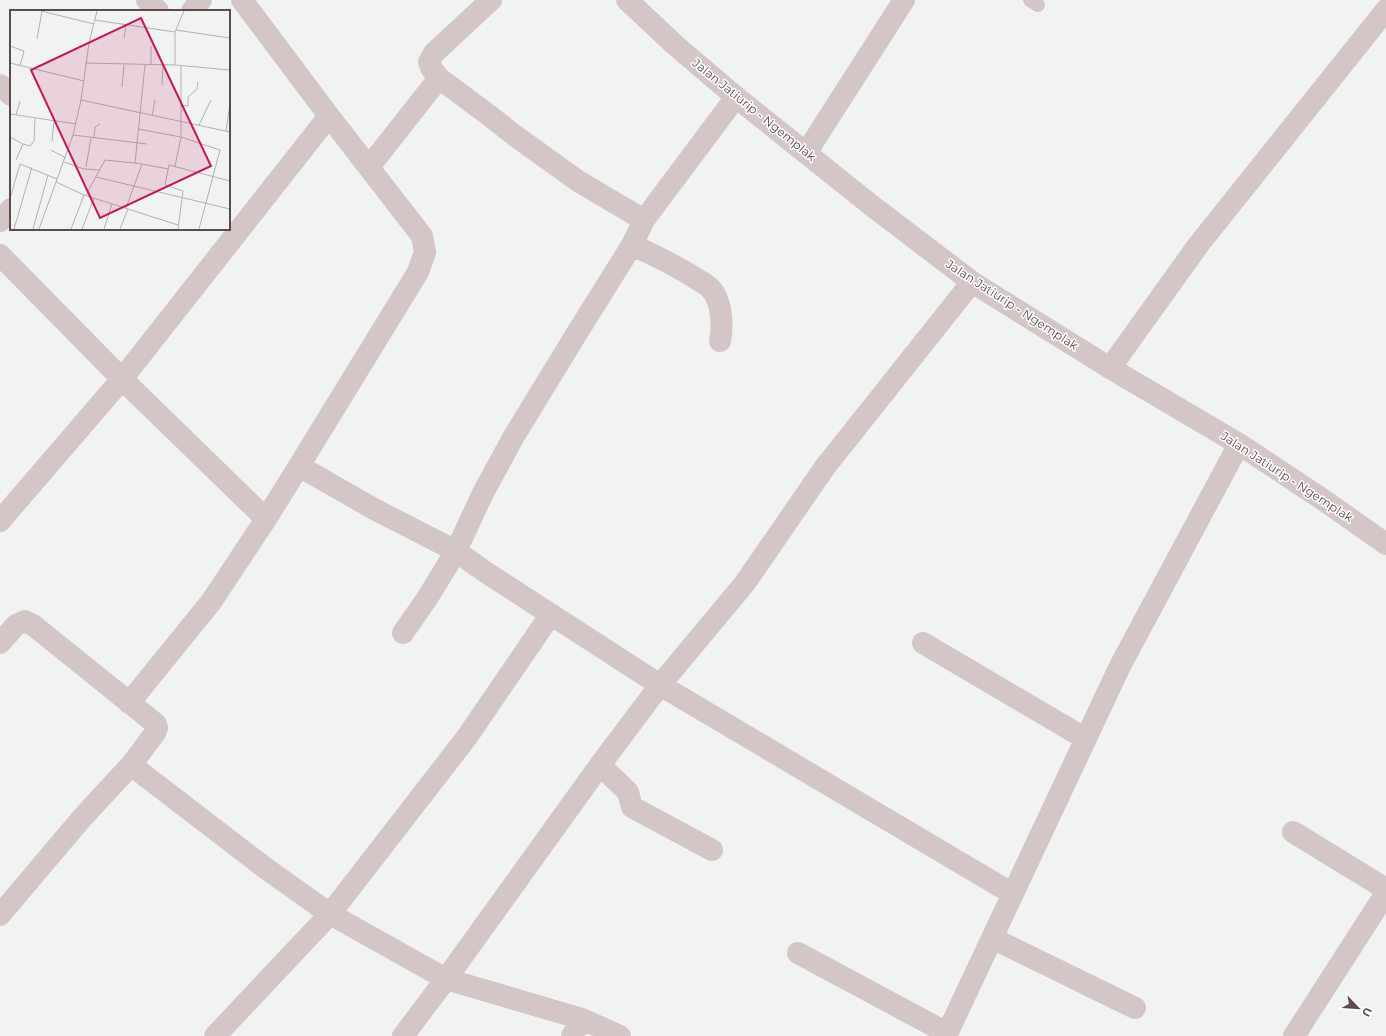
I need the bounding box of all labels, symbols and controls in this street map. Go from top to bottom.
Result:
inset map [10,10,230,230]
street label: Jalan Jatiurip - Ngemplak [689,55,820,165]
street label: Jalan Jatiurip - Ngemplak [943,256,1082,353]
street label: Jalan Jatiurip - Ngemplak [1218,428,1357,525]
north arrow [1338,988,1378,1028]
text: U [1359,1005,1375,1019]

